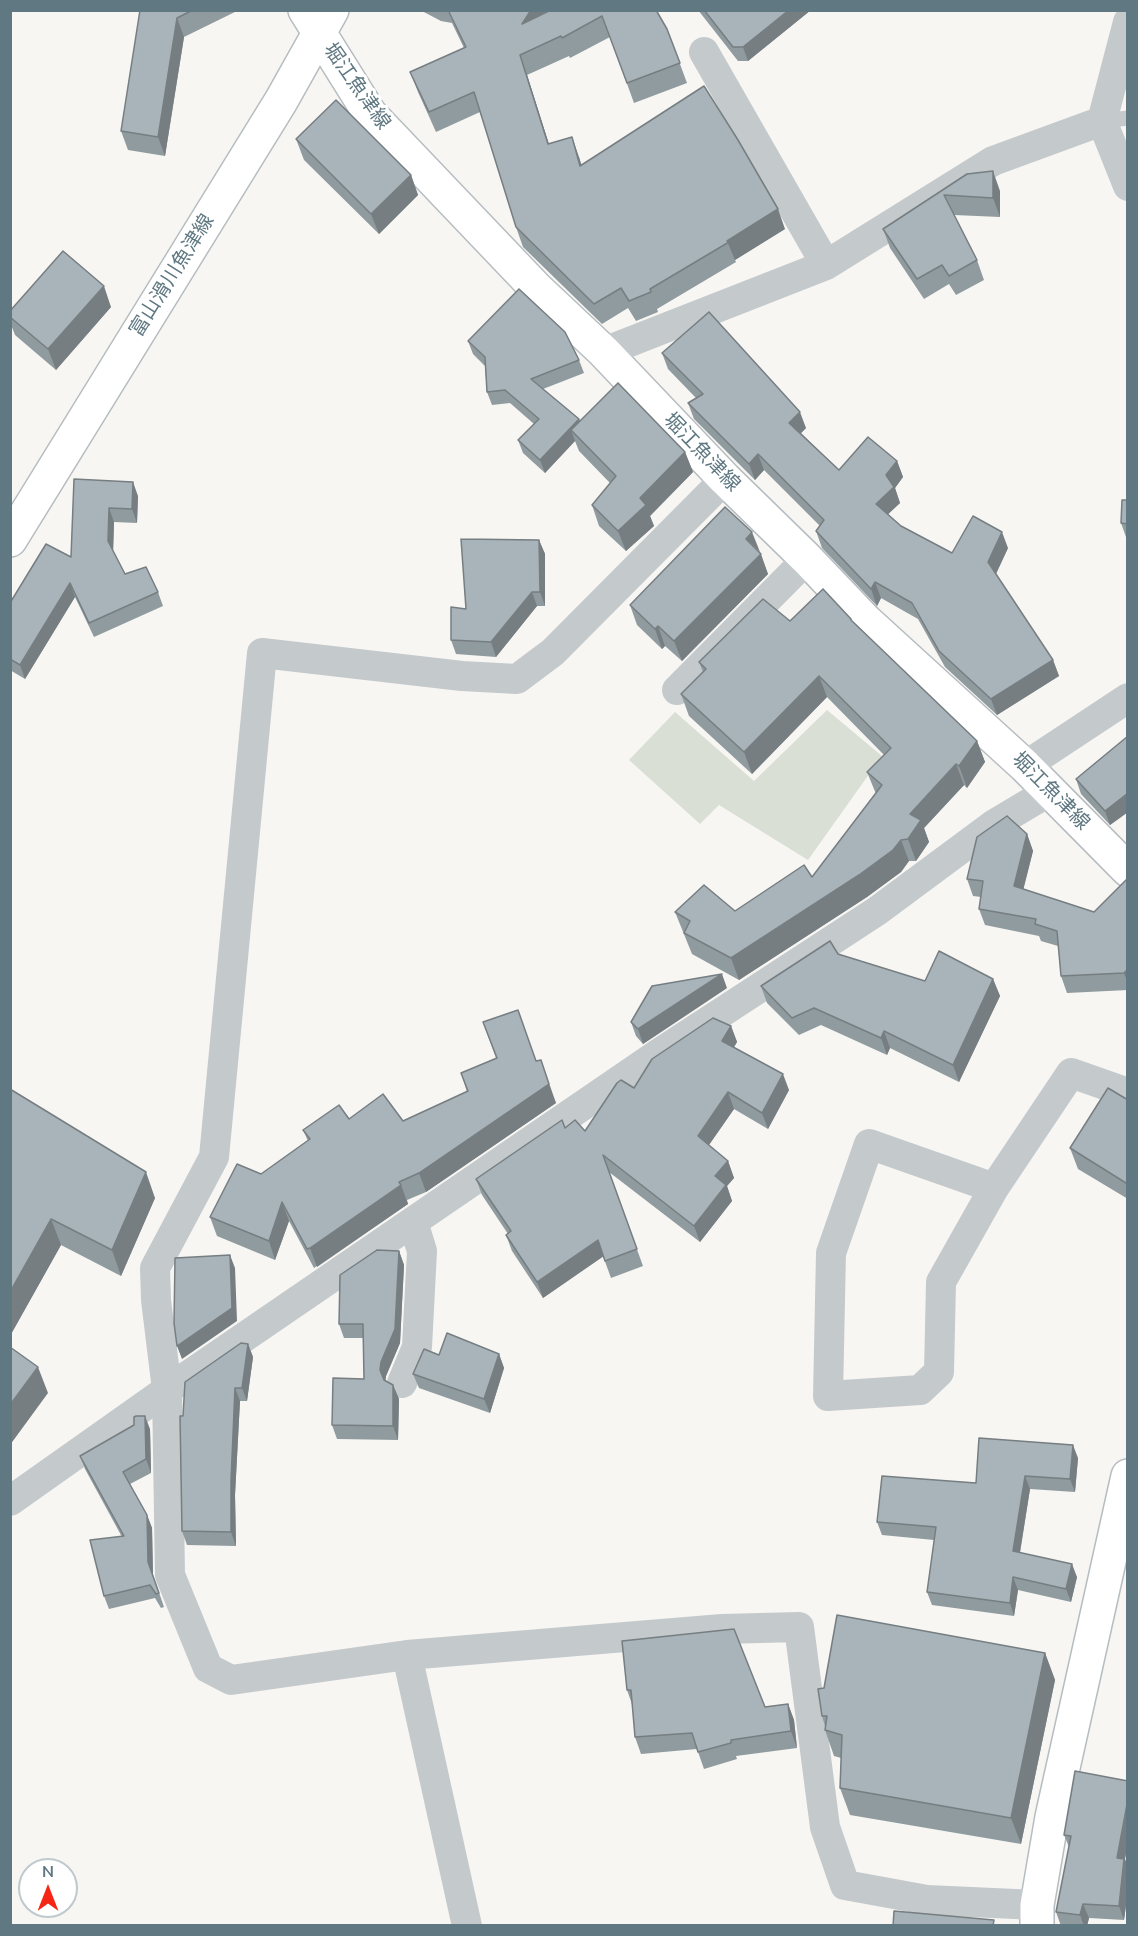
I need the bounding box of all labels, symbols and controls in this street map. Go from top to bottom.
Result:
street label: 堀江魚津線 [317,39,395,135]
street label: 富山滑川魚津線 [126,210,220,342]
street label: 堀江魚津線 [658,409,744,497]
street label: 堀江魚津線 [1006,748,1094,836]
north arrow [18,1858,78,1918]
text: N [42,1861,54,1883]

